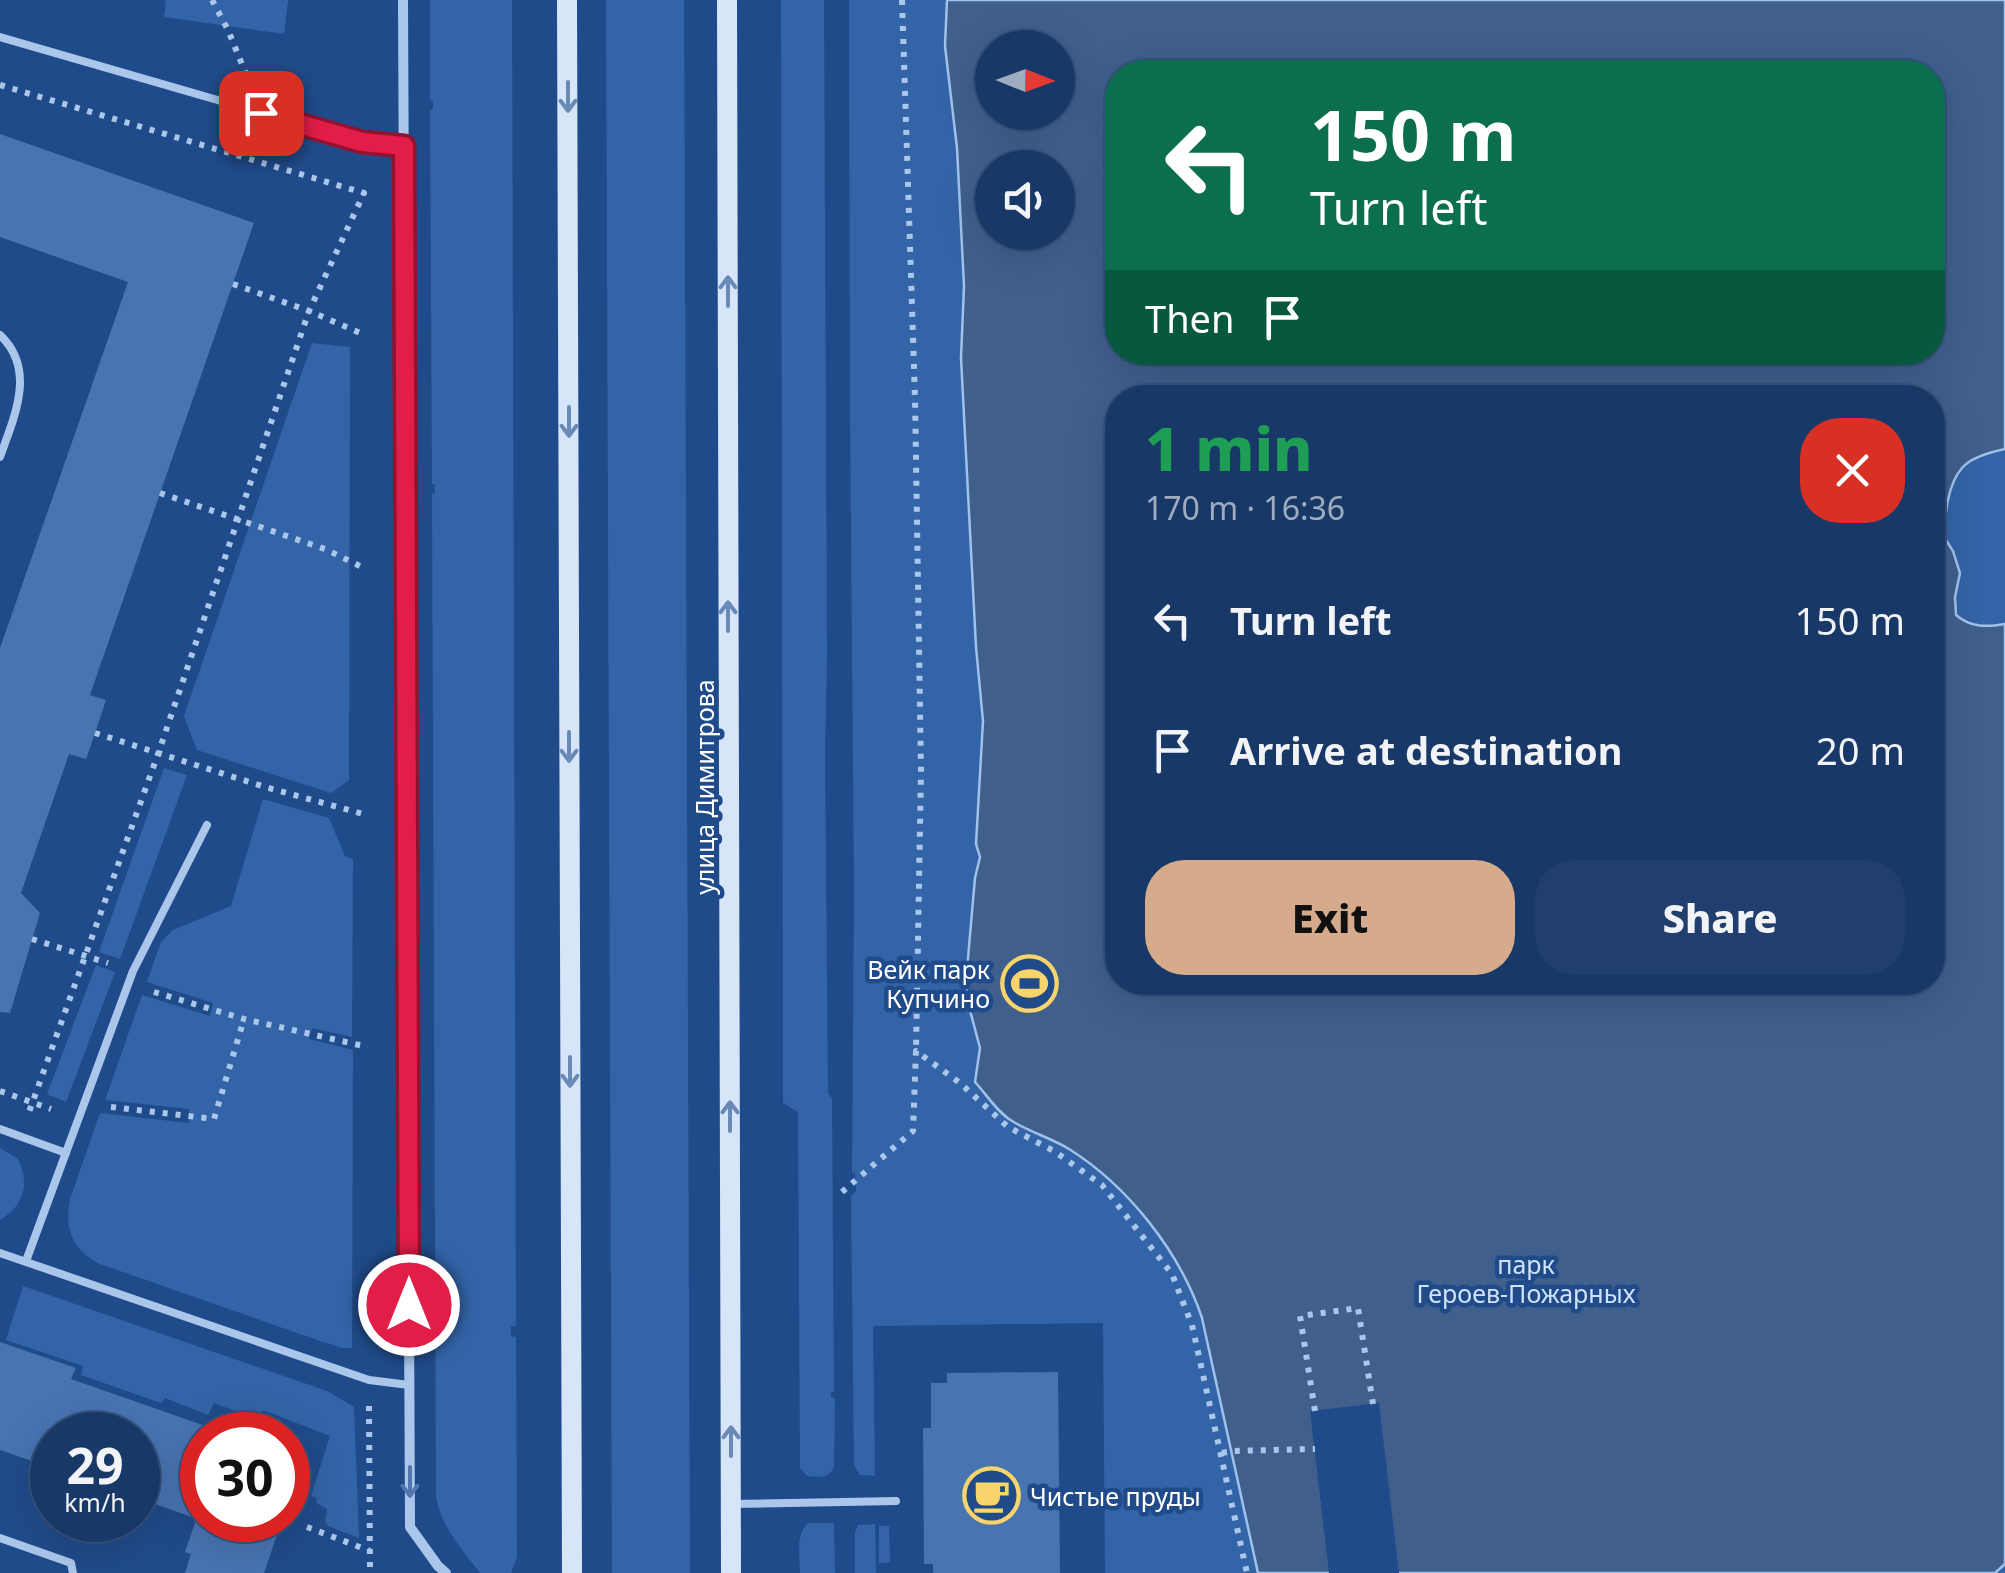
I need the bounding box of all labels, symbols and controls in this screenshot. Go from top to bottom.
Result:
north arrow [975,30,1075,130]
map controls [975,30,1075,250]
pin [219,71,304,156]
one-way arrow [558,80,578,113]
icon: arrive [234,86,289,141]
text: 150 m [1310,86,1517,182]
icon: left [1145,100,1275,230]
button: sound [975,150,1075,250]
text: Turn left [1310,177,1487,238]
one-way arrow [718,275,737,307]
icon: arrive [1255,290,1310,345]
text: Then [1145,292,1235,344]
one-way arrow [560,406,578,438]
text: 1 min [1145,407,1313,489]
button: close [1800,418,1905,523]
text: 170 m · 16:36 [1145,486,1345,529]
icon: left [1145,593,1200,648]
text: Turn left [1230,594,1392,646]
text: 150 m [1794,594,1905,646]
one-way arrow [719,600,738,632]
street label: улица Димитрова [687,679,721,895]
icon: arrive [1145,723,1200,778]
text: Arrive at destination [1230,724,1622,776]
text: 20 m [1816,724,1905,776]
one-way arrow [560,731,579,763]
button: Exit [1145,860,1515,975]
button: Share [1535,860,1905,975]
place label: Вейк парк Купчино [867,952,991,1015]
sports icon: Вейк парк Купчино [999,953,1059,1013]
one-way arrow [560,1056,580,1088]
one-way arrow [720,1100,740,1132]
park label: парк Героев-Пожарных [1417,1247,1636,1310]
position arrow [357,1253,461,1357]
speed limit sign: 30 [180,1412,310,1542]
one-way arrow [722,1425,740,1458]
text: 29 [66,1431,124,1499]
one-way arrow [400,1466,420,1498]
cafe icon: Чистые пруды [961,1466,1021,1526]
place label: Чистые пруды [1030,1479,1201,1513]
text: km/h [64,1485,126,1519]

